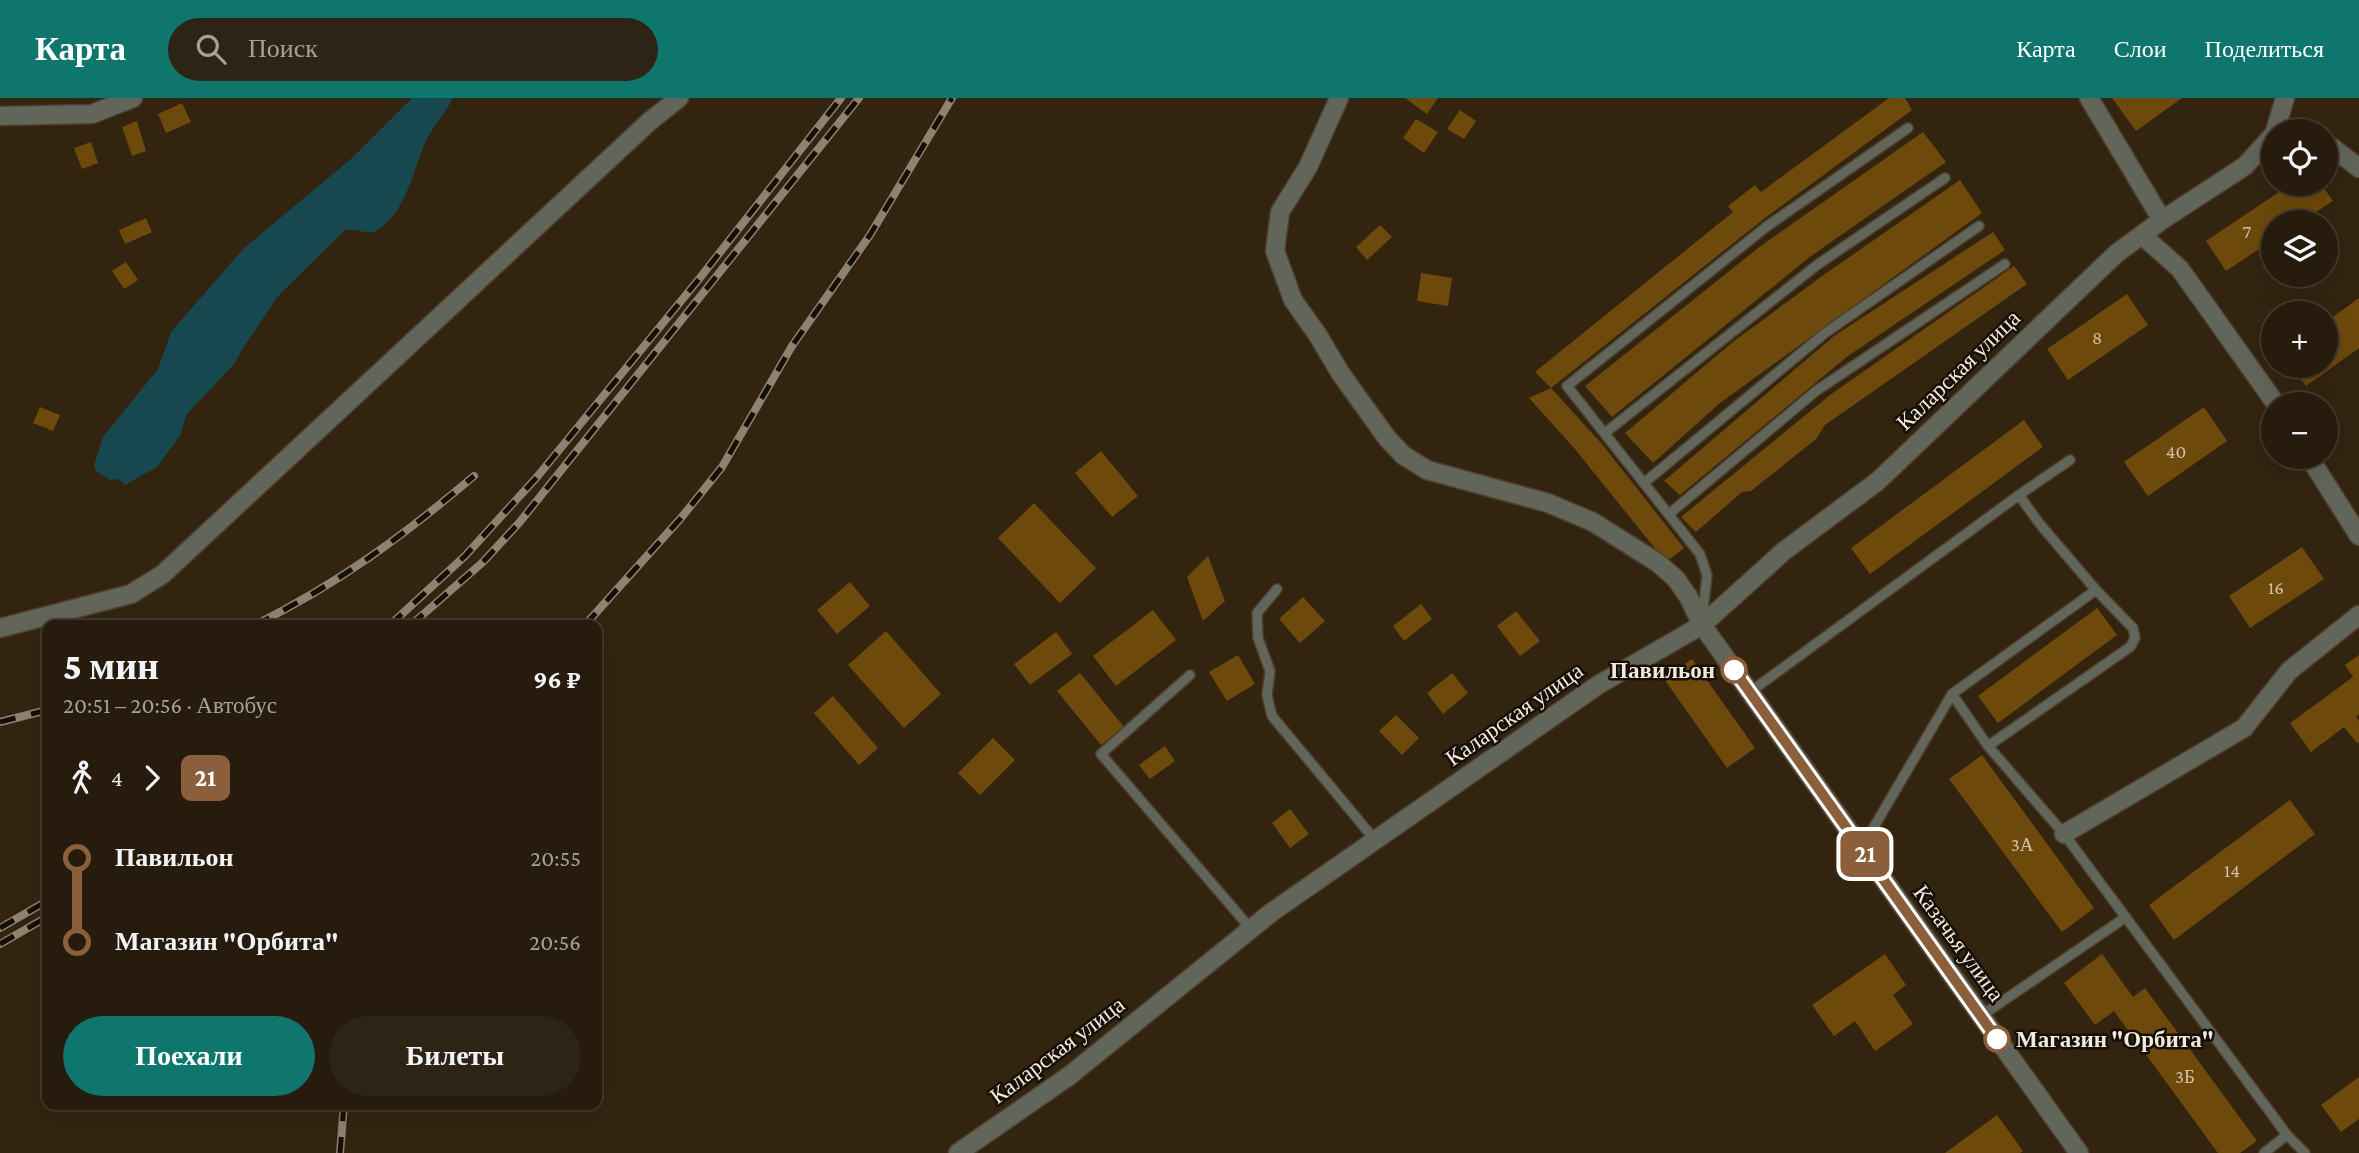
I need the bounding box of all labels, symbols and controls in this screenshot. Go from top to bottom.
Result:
search box [168,18,658,81]
text: Карта [35,30,126,67]
icon: search [192,30,230,68]
text: Поиск [248,34,318,63]
text: Карта [2016,35,2076,62]
text: Слои [2114,35,2167,62]
text: Поделиться [2205,35,2324,62]
map controls [2261,119,2338,469]
button: locate [2261,119,2338,196]
button: layers [2261,210,2338,287]
house number: 7 [2243,221,2252,242]
button: + [2261,301,2338,378]
street label: Каларская улица [1891,305,2025,435]
house number: 8 [2092,327,2102,348]
button: − [2261,392,2338,469]
house number: 40 [2166,441,2186,462]
house number: 16 [2268,577,2284,598]
text: 5 мин [63,645,159,687]
street label: Каларская улица [1440,657,1588,771]
place label: Павильон [1610,657,1715,683]
marker: Павильон [1721,657,1747,683]
text: 96 ₽ [533,665,581,694]
text: 20:51 – 20:56 · Автобус [63,692,277,718]
icon: walk [63,759,101,797]
icon: forward [133,759,171,797]
text: 21 [195,764,216,791]
text: 4 [111,765,123,791]
line badge: 21 [1834,831,1896,877]
house number: 3А [2011,834,2034,855]
text: 21 [1854,840,1876,867]
text: Павильон [115,843,234,872]
text: 20:55 [530,845,581,871]
house number: 14 [2224,860,2240,881]
street label: Казачья улица [1908,880,2010,1006]
text: Магазин "Орбита" [115,927,339,956]
text: 20:56 [529,929,581,955]
street label: Каларская улица [985,991,1129,1109]
button: Поехали [63,1016,315,1096]
button: Билеты [329,1016,581,1096]
marker: Магазин "Орбита" [1984,1026,2010,1052]
place label: Магазин "Орбита" [2016,1026,2214,1052]
house number: 3Б [2175,1066,2195,1087]

